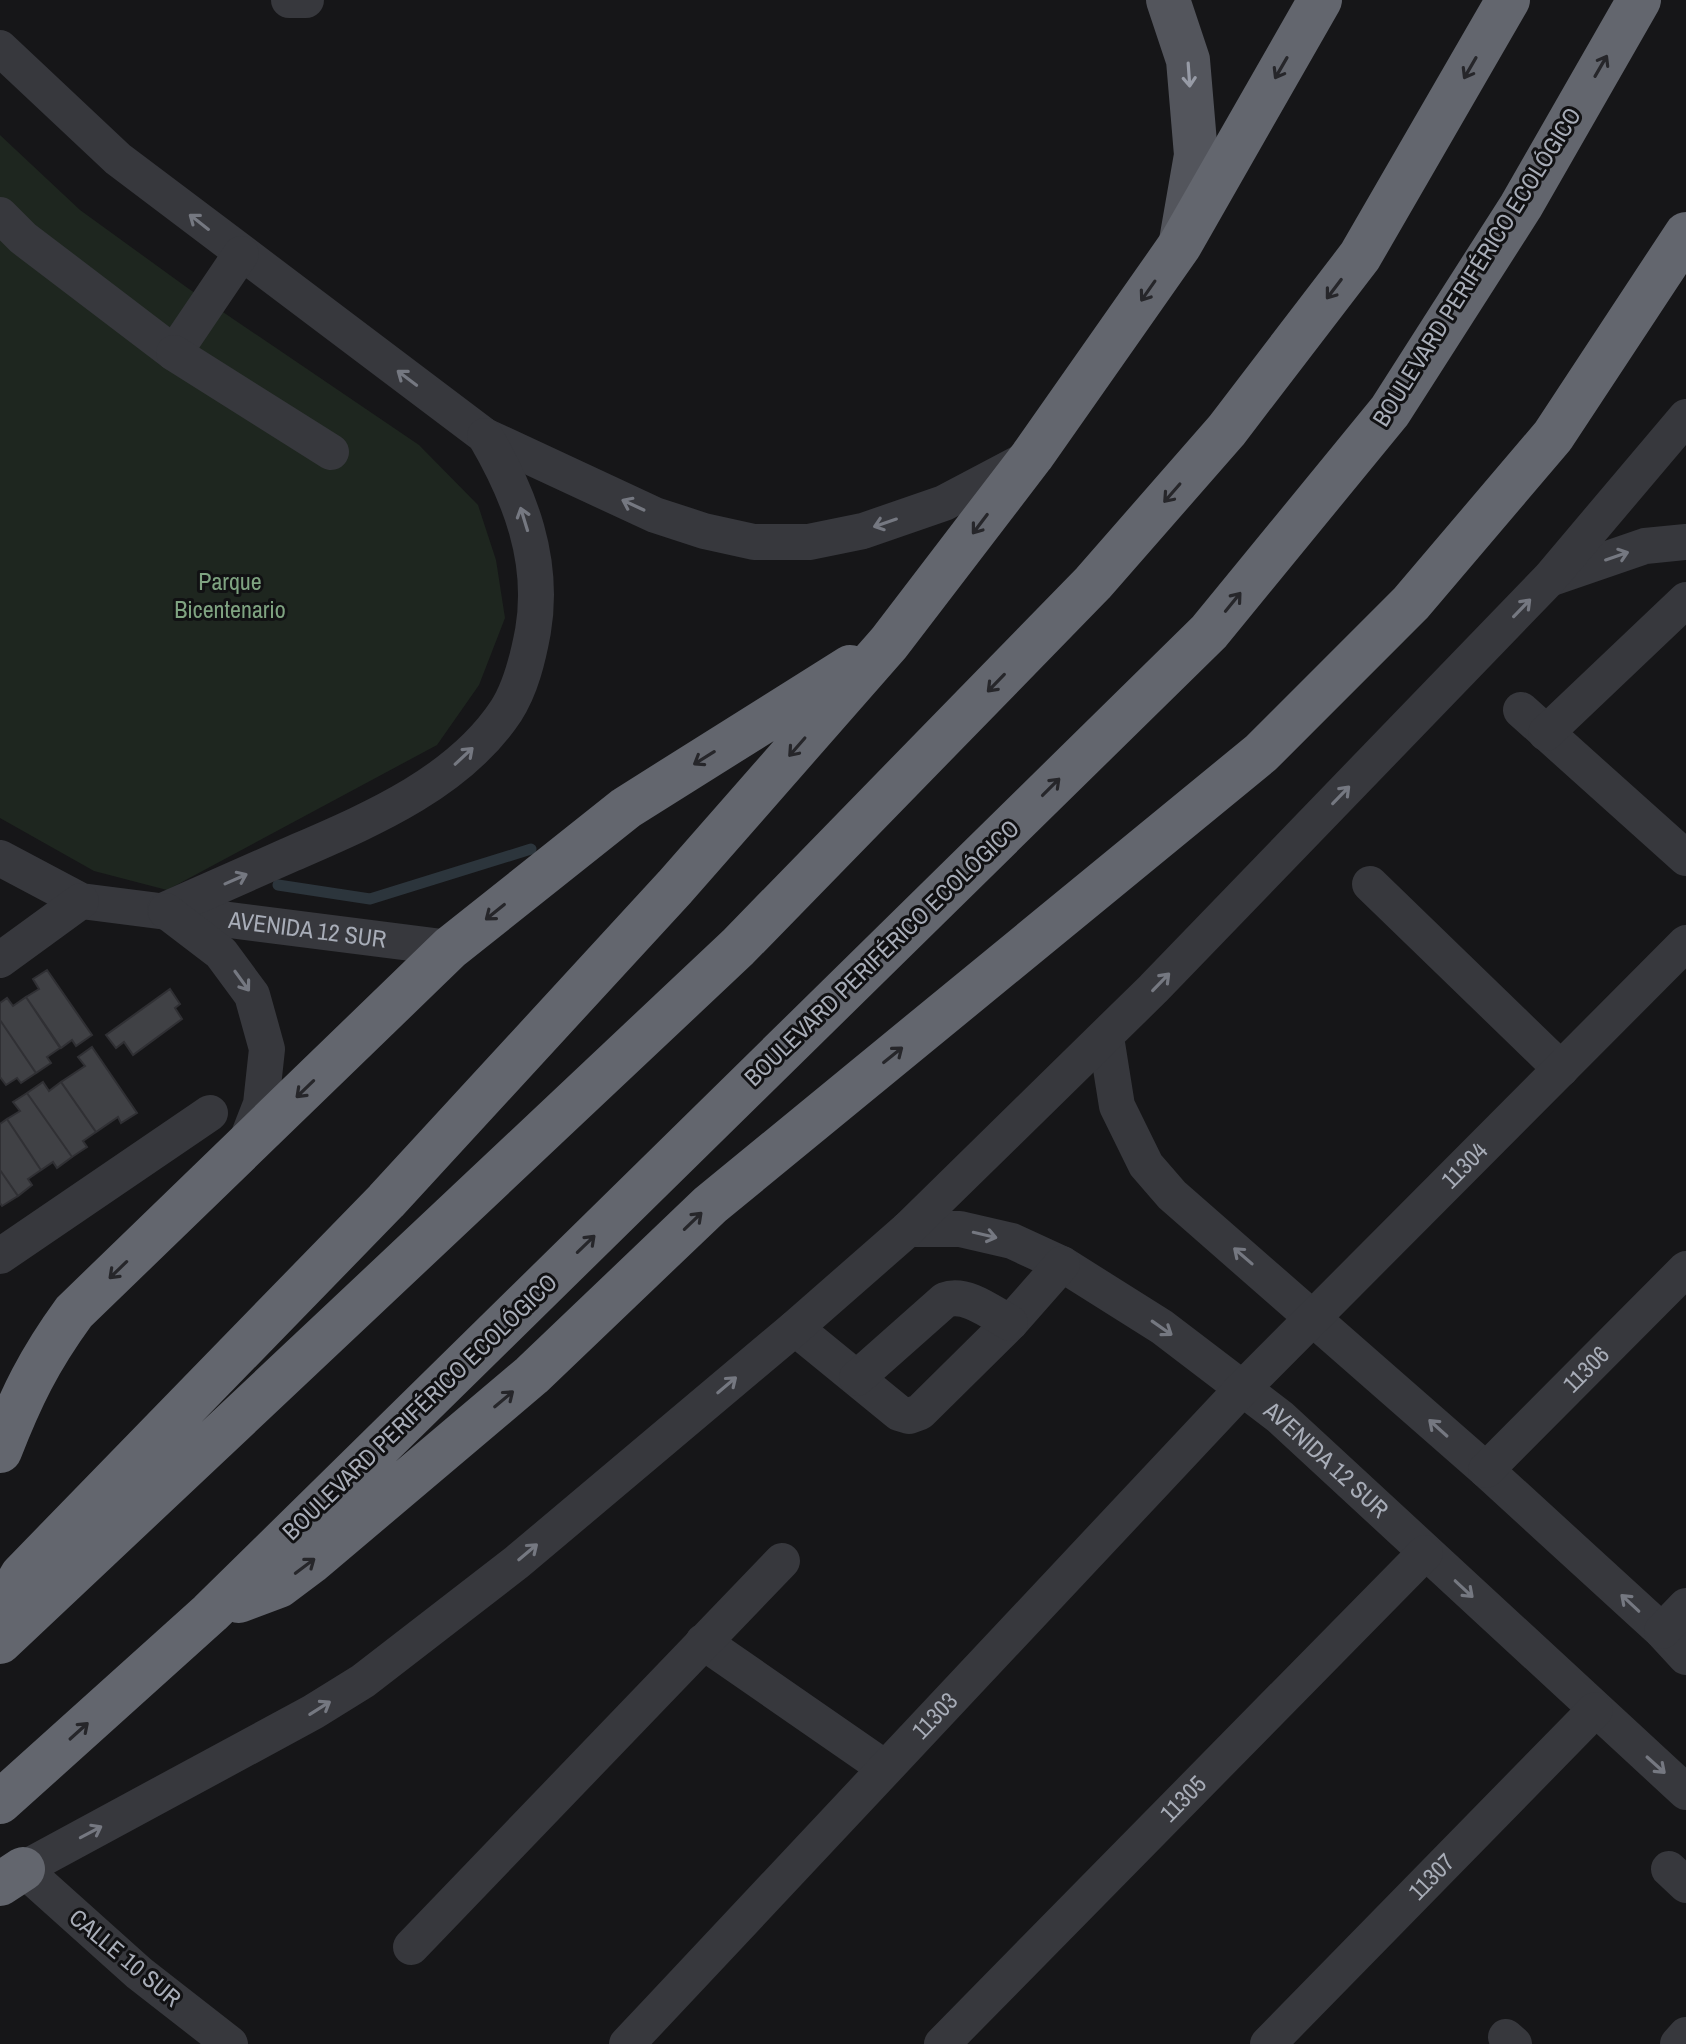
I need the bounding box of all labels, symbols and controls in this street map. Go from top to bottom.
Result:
one-way arrow [1593,55,1609,78]
one-way arrow [1273,56,1289,79]
one-way arrow [1462,56,1478,79]
one-way arrow [1182,61,1197,88]
street label: BOULEVARD PERIFÉRICO ECOLÓGICO [1364,101,1588,432]
one-way arrow [189,214,211,231]
one-way arrow [1326,278,1343,299]
one-way arrow [1140,279,1156,301]
one-way arrow [397,370,419,386]
one-way arrow [1164,482,1182,502]
one-way arrow [621,496,646,511]
one-way arrow [516,507,530,532]
one-way arrow [971,513,988,535]
one-way arrow [873,517,898,532]
one-way arrow [1604,547,1629,562]
park label: Parque Bicentenario [174,565,286,625]
one-way arrow [1224,593,1242,613]
one-way arrow [1512,599,1531,618]
one-way arrow [986,673,1005,693]
one-way arrow [789,737,807,757]
one-way arrow [454,748,474,766]
one-way arrow [693,751,716,767]
one-way arrow [1041,778,1061,797]
one-way arrow [1331,786,1350,805]
street label: BOULEVARD PERIFÉRICO ECOLÓGICO [737,812,1026,1092]
one-way arrow [223,870,248,885]
street label: AVENIDA 12 SUR [226,903,388,955]
one-way arrow [485,903,506,921]
one-way arrow [234,970,250,992]
one-way arrow [1151,972,1170,992]
one-way arrow [882,1046,903,1064]
one-way arrow [296,1079,315,1098]
street label: 11304 [1434,1134,1494,1195]
one-way arrow [683,1212,702,1231]
one-way arrow [972,1228,997,1243]
one-way arrow [576,1235,595,1254]
one-way arrow [1233,1247,1254,1265]
one-way arrow [109,1260,129,1279]
street label: BOULEVARD PERIFÉRICO ECOLÓGICO [275,1266,564,1546]
one-way arrow [1151,1319,1172,1336]
street label: 11306 [1555,1338,1616,1399]
one-way arrow [716,1376,736,1394]
one-way arrow [493,1390,513,1408]
street label: AVENIDA 12 SUR [1257,1393,1396,1525]
one-way arrow [1429,1419,1449,1437]
one-way arrow [517,1543,537,1561]
one-way arrow [294,1558,315,1575]
one-way arrow [1454,1580,1474,1599]
one-way arrow [1621,1594,1641,1612]
street label: 11303 [904,1685,964,1746]
one-way arrow [308,1700,331,1716]
one-way arrow [68,1722,88,1740]
one-way arrow [1645,1755,1665,1773]
street label: 11305 [1152,1768,1213,1828]
one-way arrow [79,1824,103,1839]
street label: 11307 [1401,1846,1461,1906]
street label: CALLE 10 SUR [63,1901,188,2013]

